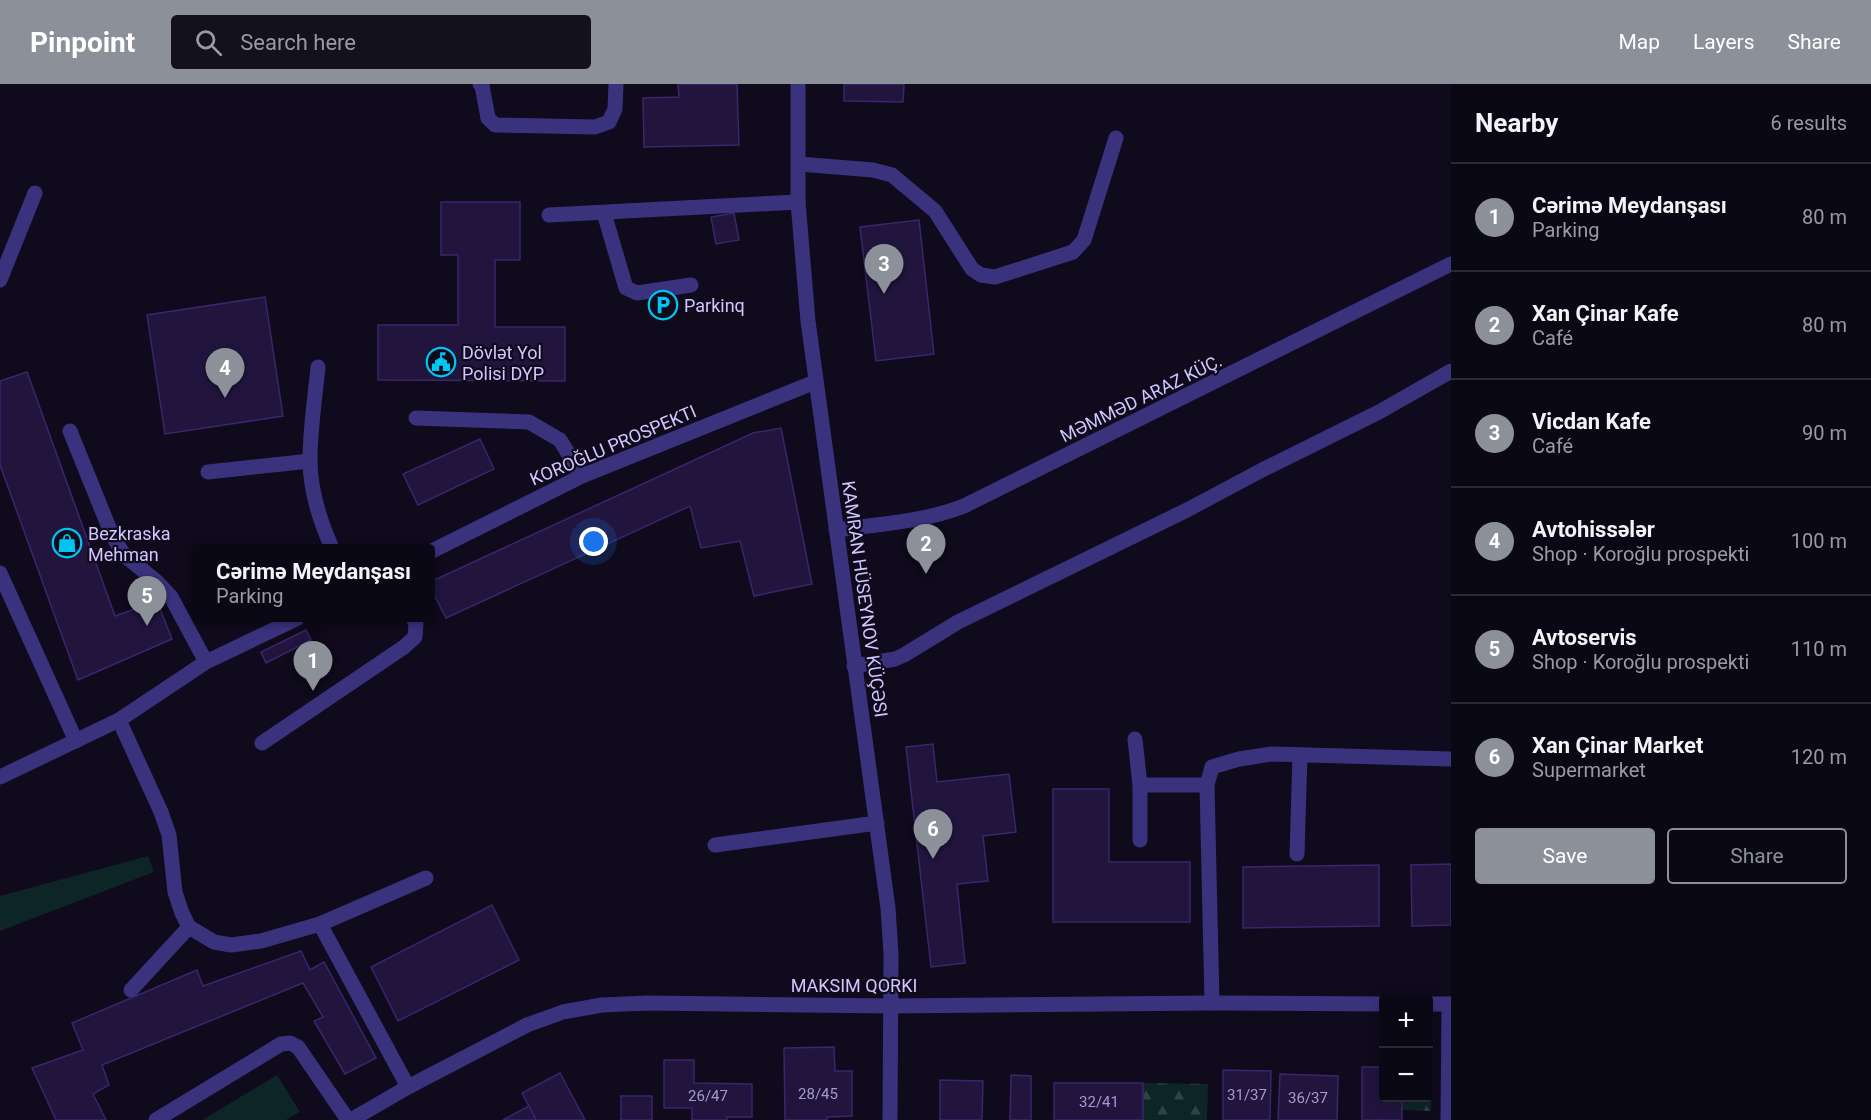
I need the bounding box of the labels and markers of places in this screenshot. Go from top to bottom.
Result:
pin: 3 [864,244,904,294]
parking icon: Parkinq [647,289,679,321]
place label: Parkinq [684,295,745,316]
place label: Dövlət Yol Polisi DYP [462,342,544,384]
public building icon: Dövlət Yol Polisi DYP [425,346,457,378]
pin: 4 [206,348,244,398]
place label: Bezkraska Mehman [88,523,171,565]
pin: 2 [906,524,946,574]
shop icon: Bezkraska Mehman [51,527,83,559]
pin: 5 [128,576,166,626]
pin: 1 [294,642,332,691]
pin: 6 [914,810,952,859]

